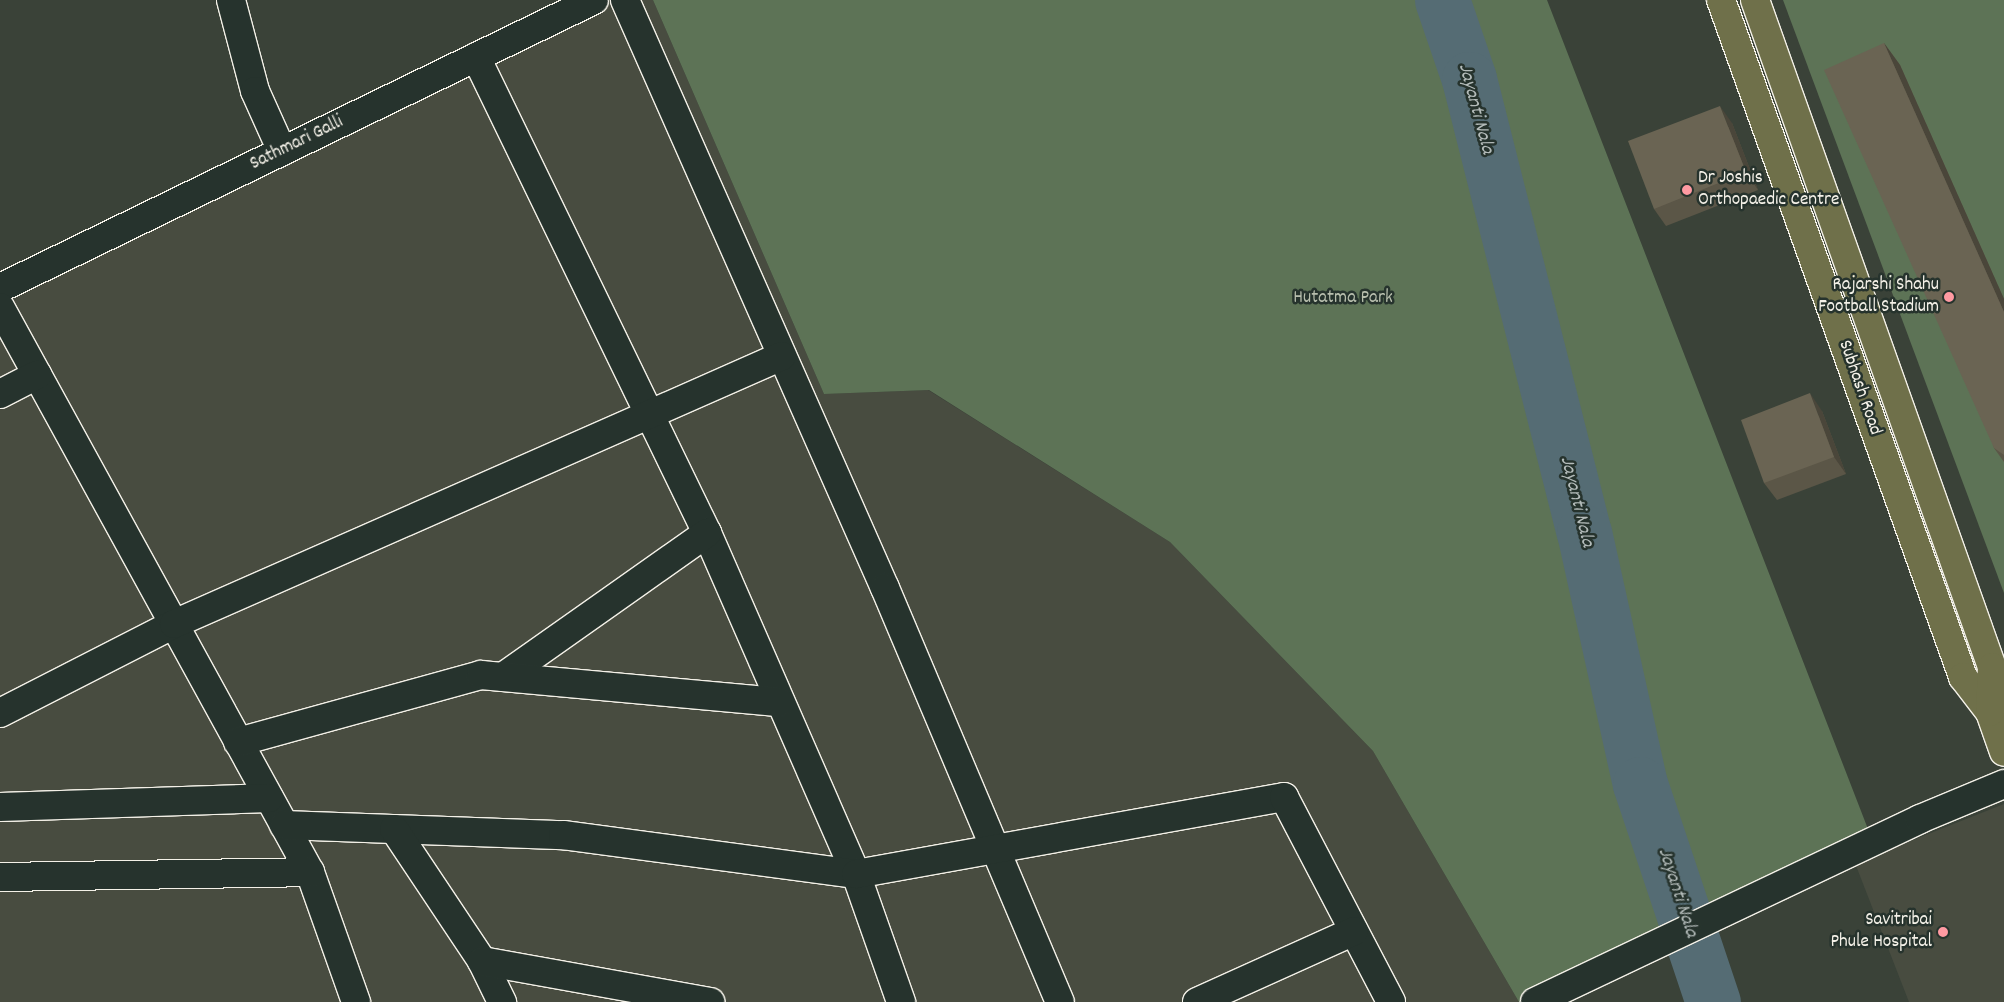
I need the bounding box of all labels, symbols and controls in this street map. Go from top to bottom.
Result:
water label: Jayanti Nala [1451,61,1499,157]
street label: Sathmari Galli [247,112,347,176]
place label: Dr Joshis Orthopaedic Centre [1698,168,1839,212]
marker: Dr Joshis Orthopaedic Centre [1680,183,1694,197]
place label: Rajarshi Shahu Football Stadium [1818,275,1939,319]
park label: Hutatma Park [1293,288,1393,310]
marker: Rajarshi Shahu Football Stadium [1943,291,1955,303]
street label: Subhash Road [1832,337,1886,439]
water label: Jayanti Nala [1553,454,1599,550]
water label: Jayanti Nala [1651,845,1703,941]
place label: Savitribai Phule Hospital [1830,910,1932,954]
marker: Savitribai Phule Hospital [1936,925,1950,939]

